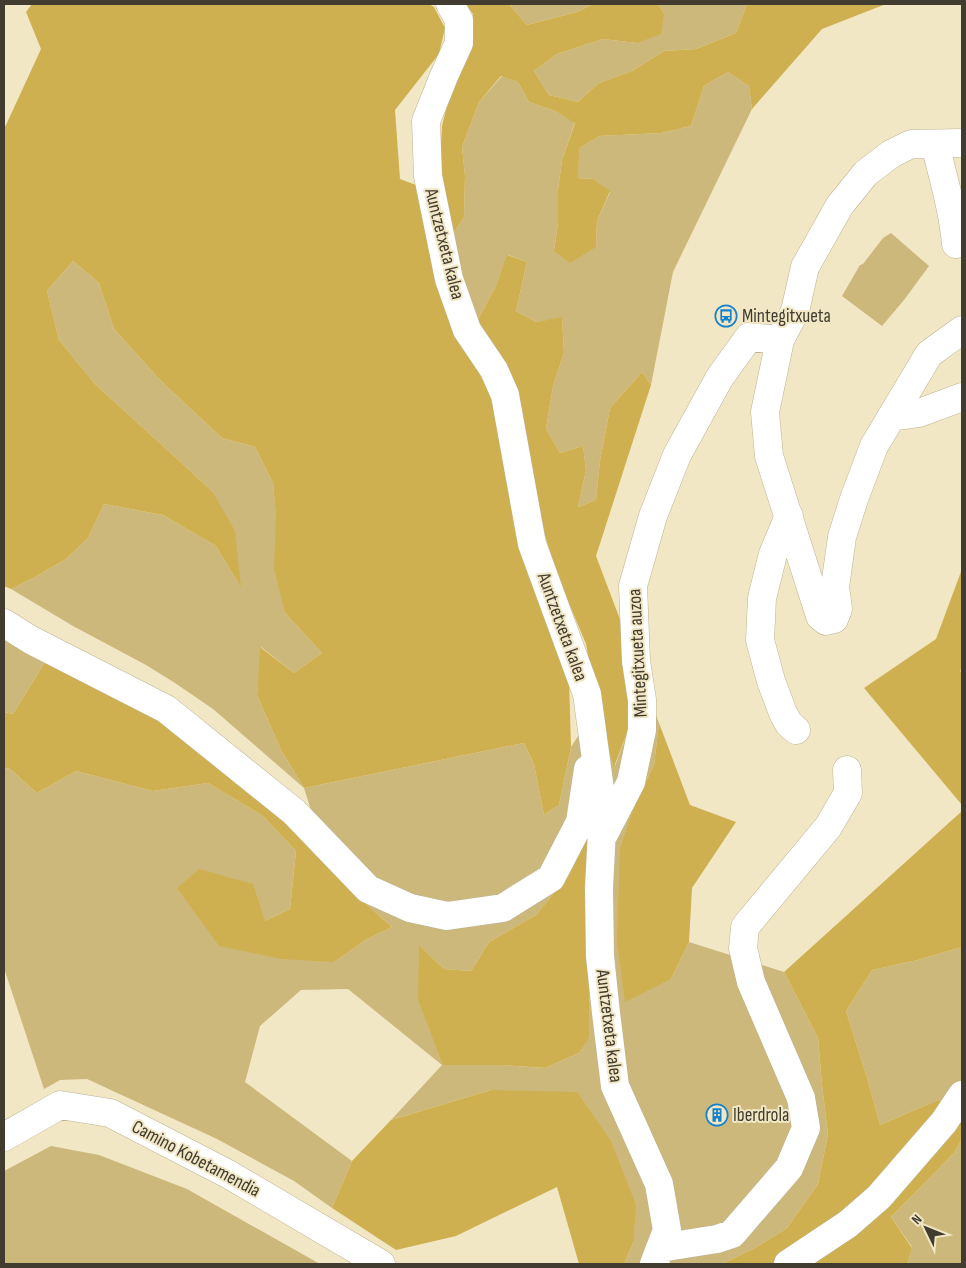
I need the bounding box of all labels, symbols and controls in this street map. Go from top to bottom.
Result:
street label: Auntzetxeta kalea [419,185,469,302]
bus stop icon: Mintegitxueta [714,304,738,328]
place label: Mintegitxueta [742,305,831,328]
street label: Auntzetxeta kalea [531,569,592,684]
street label: Mintegitxueta auzoa [623,588,653,718]
street label: Auntzetxeta kalea [591,967,627,1084]
building icon: Iberdrola [705,1103,729,1127]
place label: Iberdrola [733,1104,789,1127]
street label: Camino Kobetamendia [128,1115,264,1203]
north arrow [901,1203,951,1253]
text: N [908,1211,926,1228]

